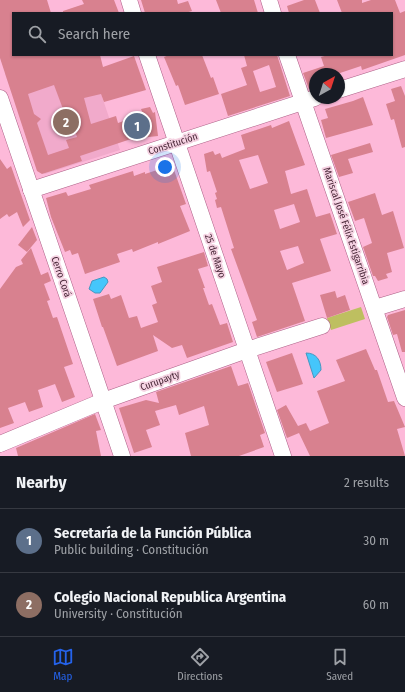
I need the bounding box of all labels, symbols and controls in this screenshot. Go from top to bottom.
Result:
search box [12,12,393,56]
icon: search [26,23,48,45]
text: Search here [58,25,130,43]
north arrow [309,68,345,104]
pin: 2 [53,107,79,137]
pin: 1 [124,111,150,141]
street label: Constitución [147,130,199,158]
your location [155,157,175,177]
street label: Mariscal José Félix Estigarribia [320,166,372,286]
street label: 25 de Mayo [202,233,228,279]
street label: Cerro Corá [48,255,74,299]
street label: Curupayty [139,368,182,394]
text: Nearby [16,472,67,493]
text: 2 results [344,475,389,490]
text: Secretaría de la Función Pública [54,524,251,542]
text: 1 [26,533,32,548]
text: 30 m [363,533,389,548]
text: Public building · Constitución [54,542,209,557]
text: Colegio Nacional Republica Argentina [54,588,286,606]
text: 2 [26,597,32,612]
text: 60 m [363,597,389,612]
text: University · Constitución [54,606,183,621]
tab: Map [52,646,74,683]
tab: Directions [177,646,223,683]
tab: Saved [326,646,353,683]

